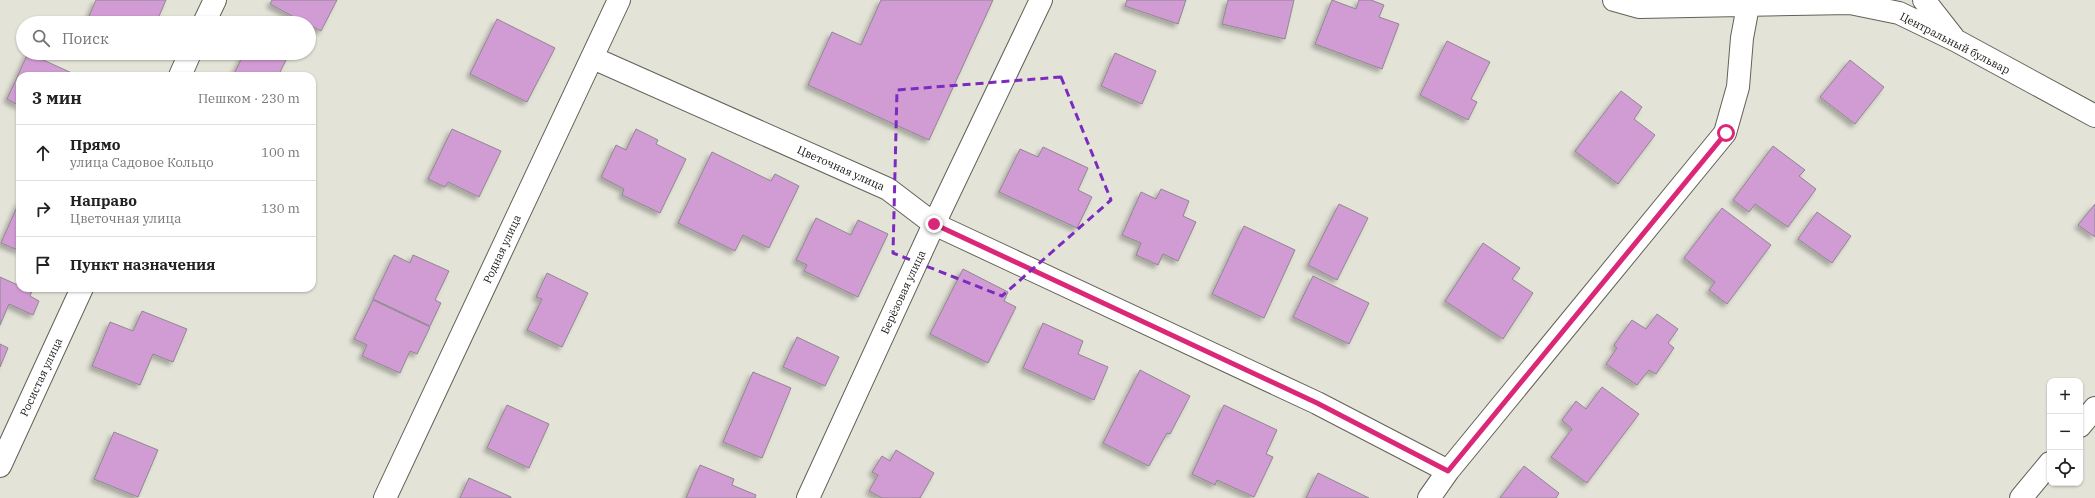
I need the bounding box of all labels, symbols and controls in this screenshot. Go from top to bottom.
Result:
street label: Центральный бульвар [1898,9,2013,77]
search box [16,16,316,60]
icon: search [30,27,52,49]
text: Поиск [62,29,109,48]
text: 3 мин [32,87,82,109]
text: Пешком · 230 m [198,90,300,107]
route start [1717,124,1735,142]
text: Прямо [70,135,121,154]
icon: ahead [32,142,54,164]
street label: Цветочная улица [795,142,887,194]
text: 100 m [261,144,300,161]
text: улица Садовое Кольцо [70,154,214,171]
text: Направо [70,191,137,210]
icon: right [32,198,54,220]
text: 130 m [261,200,300,217]
text: Цветочная улица [70,210,181,227]
street label: Родная улица [480,212,524,286]
route end [925,215,943,233]
street label: Берёзовая улица [877,248,929,336]
icon: arrive [32,254,54,276]
text: Пункт назначения [70,255,216,274]
street label: Росистая улица [17,336,65,418]
map controls [2047,378,2083,486]
button: + [2047,378,2083,414]
button: − [2047,414,2083,450]
button: locate [2047,450,2083,486]

